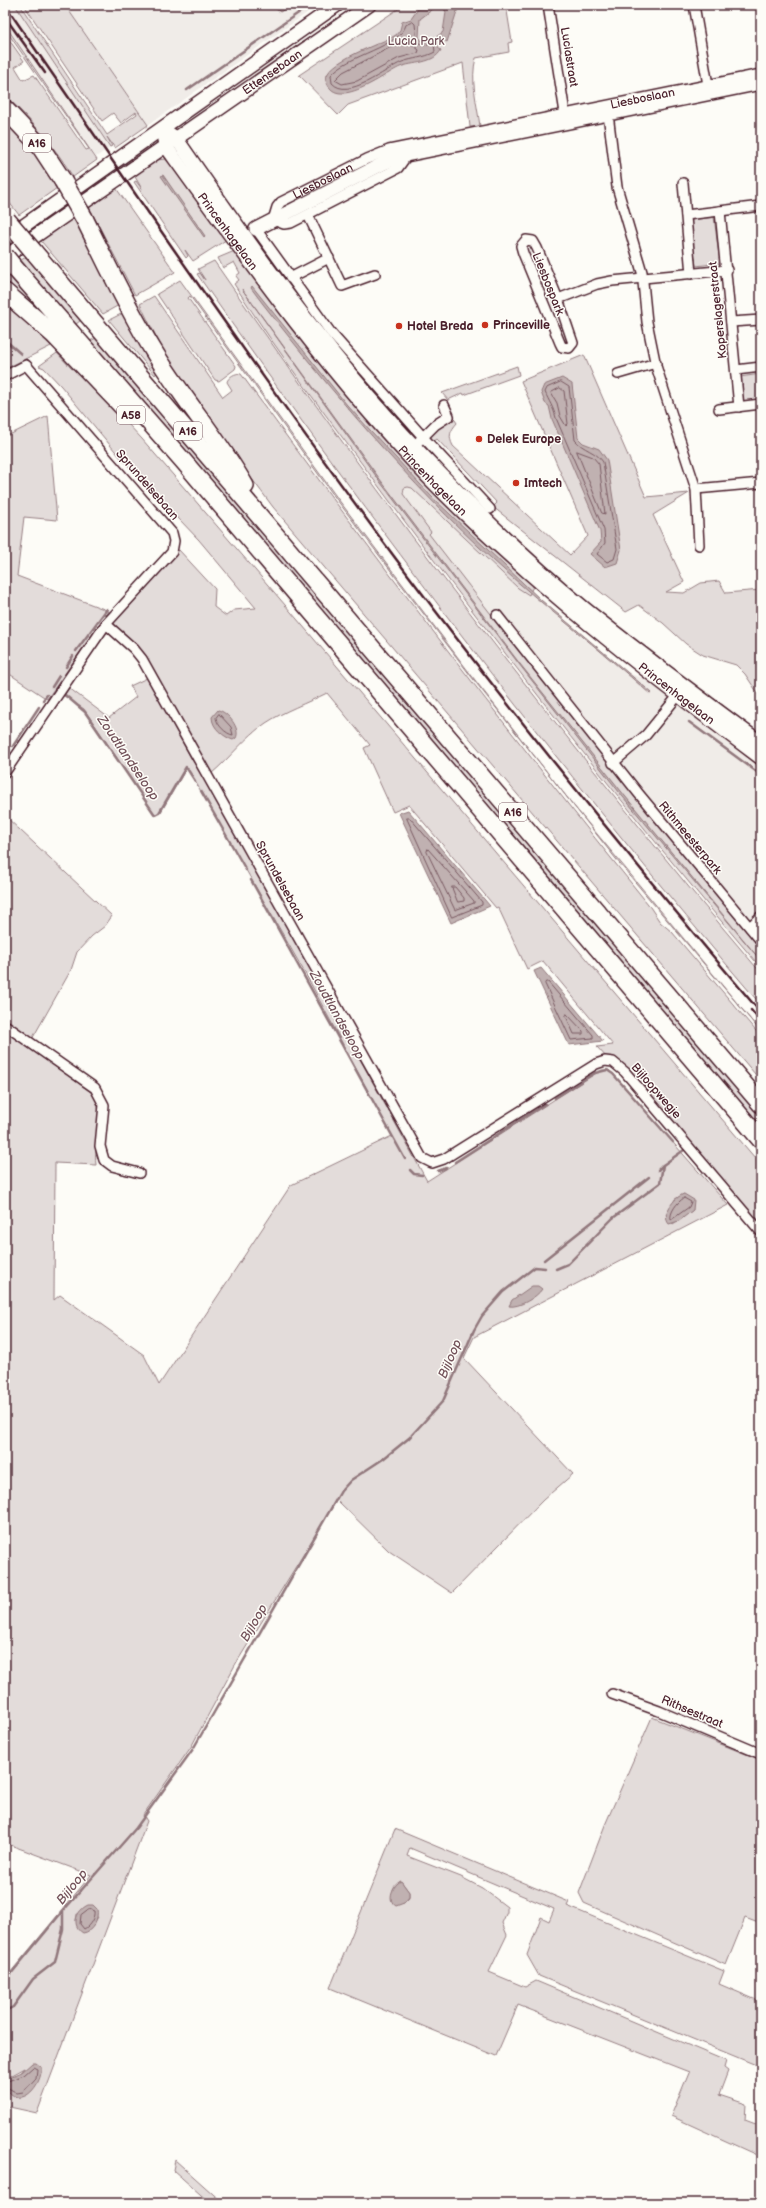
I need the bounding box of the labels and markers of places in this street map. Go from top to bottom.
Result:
place label: Princeville [493,318,550,333]
place label: Hotel Breda [407,319,474,334]
marker: Princeville [480,320,490,330]
marker: Hotel Breda [394,321,404,331]
place label: Delek Europe [487,432,561,447]
marker: Delek Europe [474,434,484,444]
place label: Imtech [524,476,562,491]
marker: Imtech [511,478,521,488]

